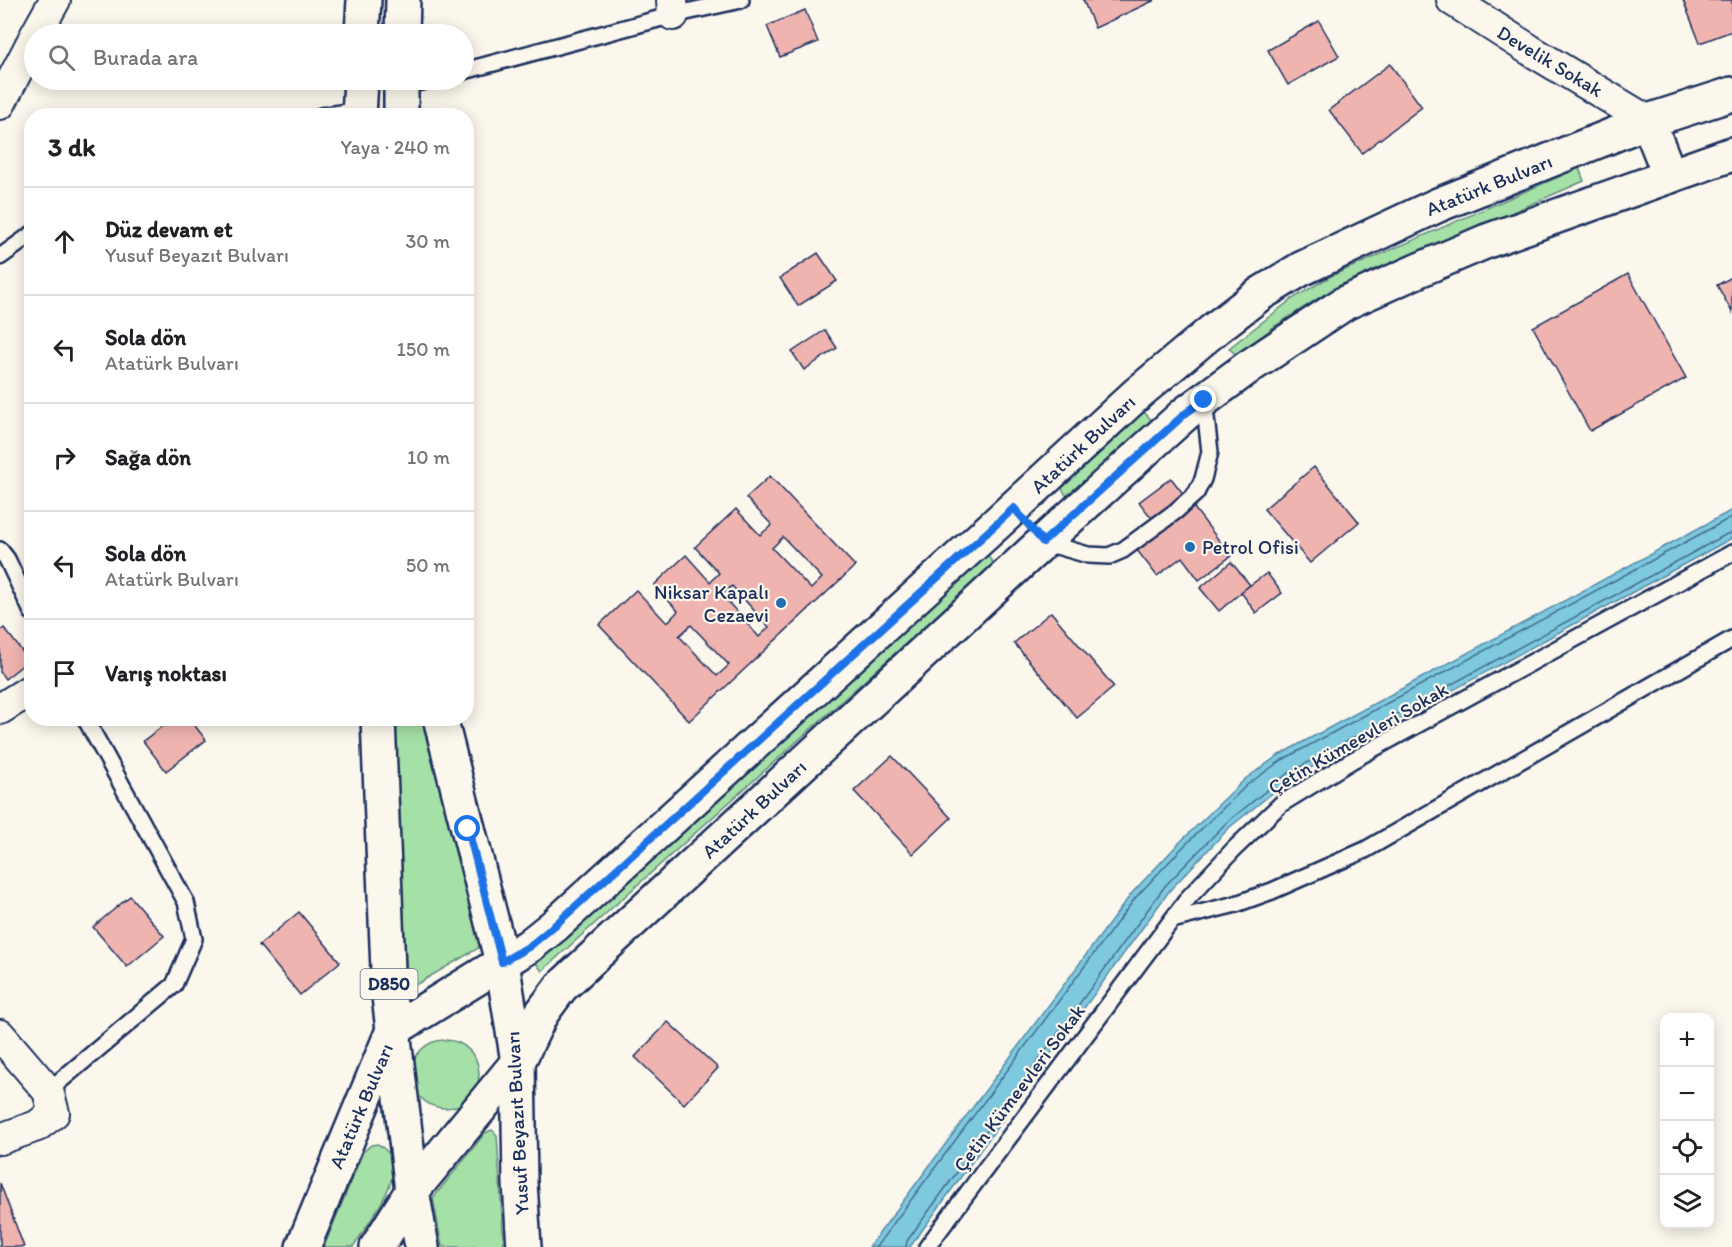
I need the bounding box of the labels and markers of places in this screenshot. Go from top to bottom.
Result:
place label: Petrol Ofisi [1202,535,1299,559]
marker: Petrol Ofisi [1183,540,1197,554]
place label: Niksar Kapalı Cezaevi [654,580,769,627]
marker: Niksar Kapalı Cezaevi [774,596,788,610]

